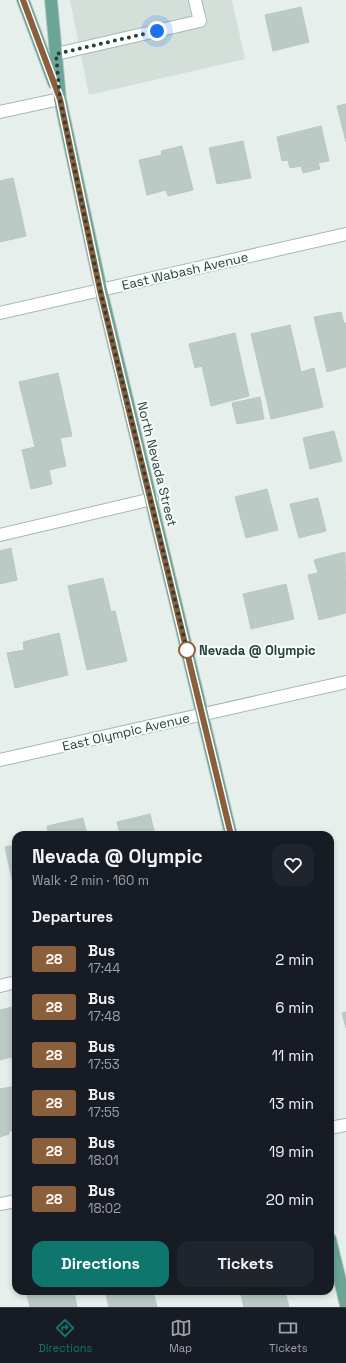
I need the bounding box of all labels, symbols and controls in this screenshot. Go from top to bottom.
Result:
your location [147,21,167,41]
street label: East Wabash Avenue [120,248,250,294]
street label: North Nevada Street [133,400,181,528]
marker: Nevada @ Olympic [178,641,196,659]
place label: Nevada @ Olympic [199,642,316,659]
street label: East Olympic Avenue [61,709,191,755]
text: Nevada @ Olympic [32,844,203,869]
button: heart [272,844,314,886]
text: Walk · 2 min · 160 m [32,872,149,889]
text: Departures [32,907,113,926]
text: Bus [88,941,115,960]
text: 28 [46,950,62,968]
text: 2 min [275,950,314,969]
text: 17:44 [88,960,120,977]
text: Bus [88,989,115,1008]
text: 28 [46,998,62,1016]
text: 6 min [275,998,314,1017]
text: 17:48 [88,1008,120,1025]
text: Bus [88,1037,115,1056]
text: 28 [46,1046,62,1064]
text: 11 min [272,1046,314,1065]
text: 17:53 [88,1056,120,1073]
text: Bus [88,1085,115,1104]
text: 28 [46,1094,62,1112]
text: 13 min [269,1094,314,1113]
text: 17:55 [88,1104,120,1121]
text: Bus [88,1133,115,1152]
text: 28 [46,1142,62,1160]
text: 19 min [269,1142,314,1161]
text: 18:01 [88,1152,119,1169]
text: Bus [88,1181,115,1200]
text: 28 [46,1190,62,1208]
text: 20 min [266,1190,314,1209]
text: 18:02 [88,1200,121,1217]
button: Directions [32,1241,169,1287]
button: Tickets [177,1241,314,1287]
tab: Directions [38,1317,92,1355]
tab: Map [169,1317,192,1355]
tab: Tickets [269,1317,308,1355]

